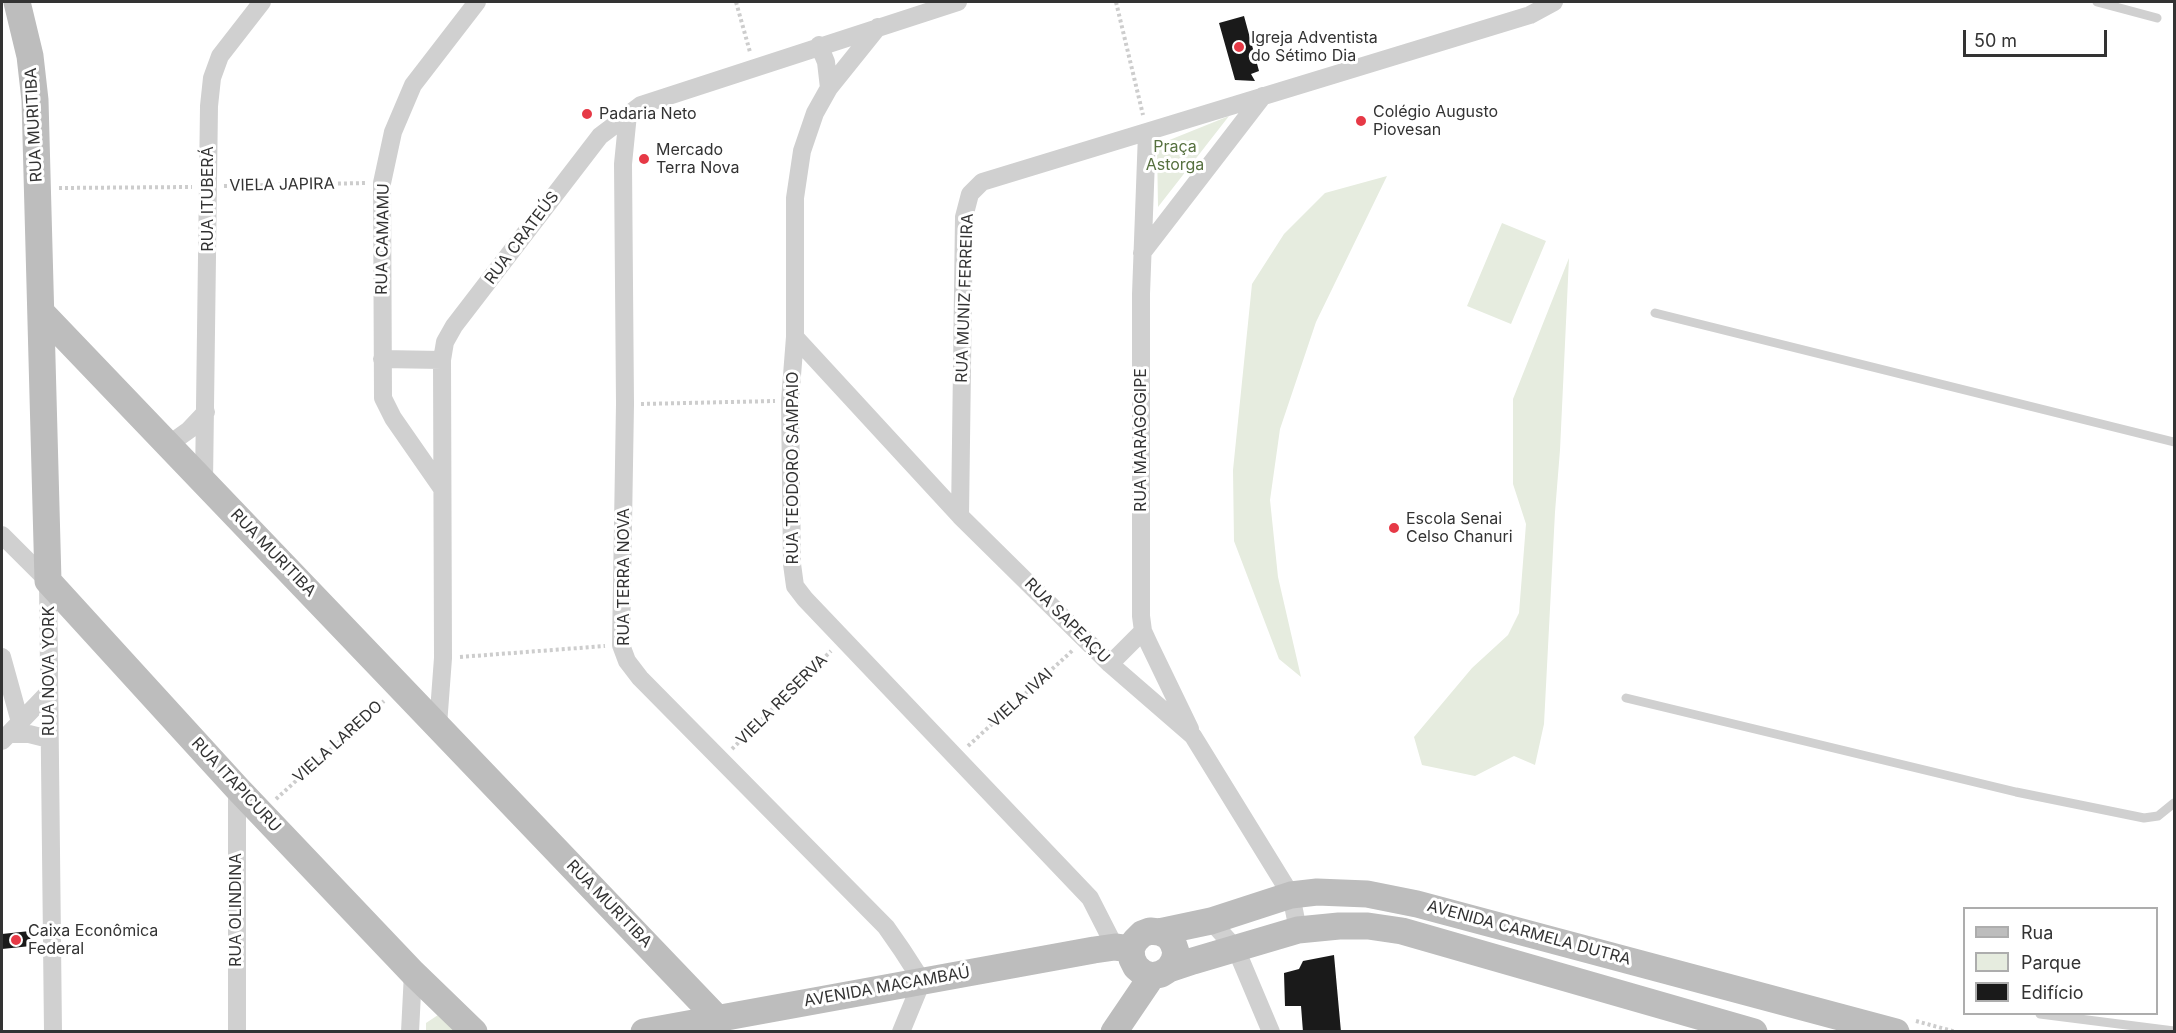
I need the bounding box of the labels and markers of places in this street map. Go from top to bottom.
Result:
place label: Igreja Adventista do Sétimo Dia [1251,28,1378,66]
marker: Igreja Adventista do Sétimo Dia [1232,40,1246,54]
place label: Colégio Augusto Piovesan [1373,102,1498,140]
place label: Padaria Neto [599,104,697,124]
marker: Padaria Neto [580,107,594,121]
marker: Colégio Augusto Piovesan [1354,114,1368,128]
place label: Mercado Terra Nova [656,140,739,178]
marker: Mercado Terra Nova [637,152,651,166]
place label: Escola Senai Celso Chanuri [1406,509,1513,547]
marker: Escola Senai Celso Chanuri [1387,521,1401,535]
place label: Caixa Econômica Federal [28,921,158,959]
marker: Caixa Econômica Federal [9,933,23,947]

